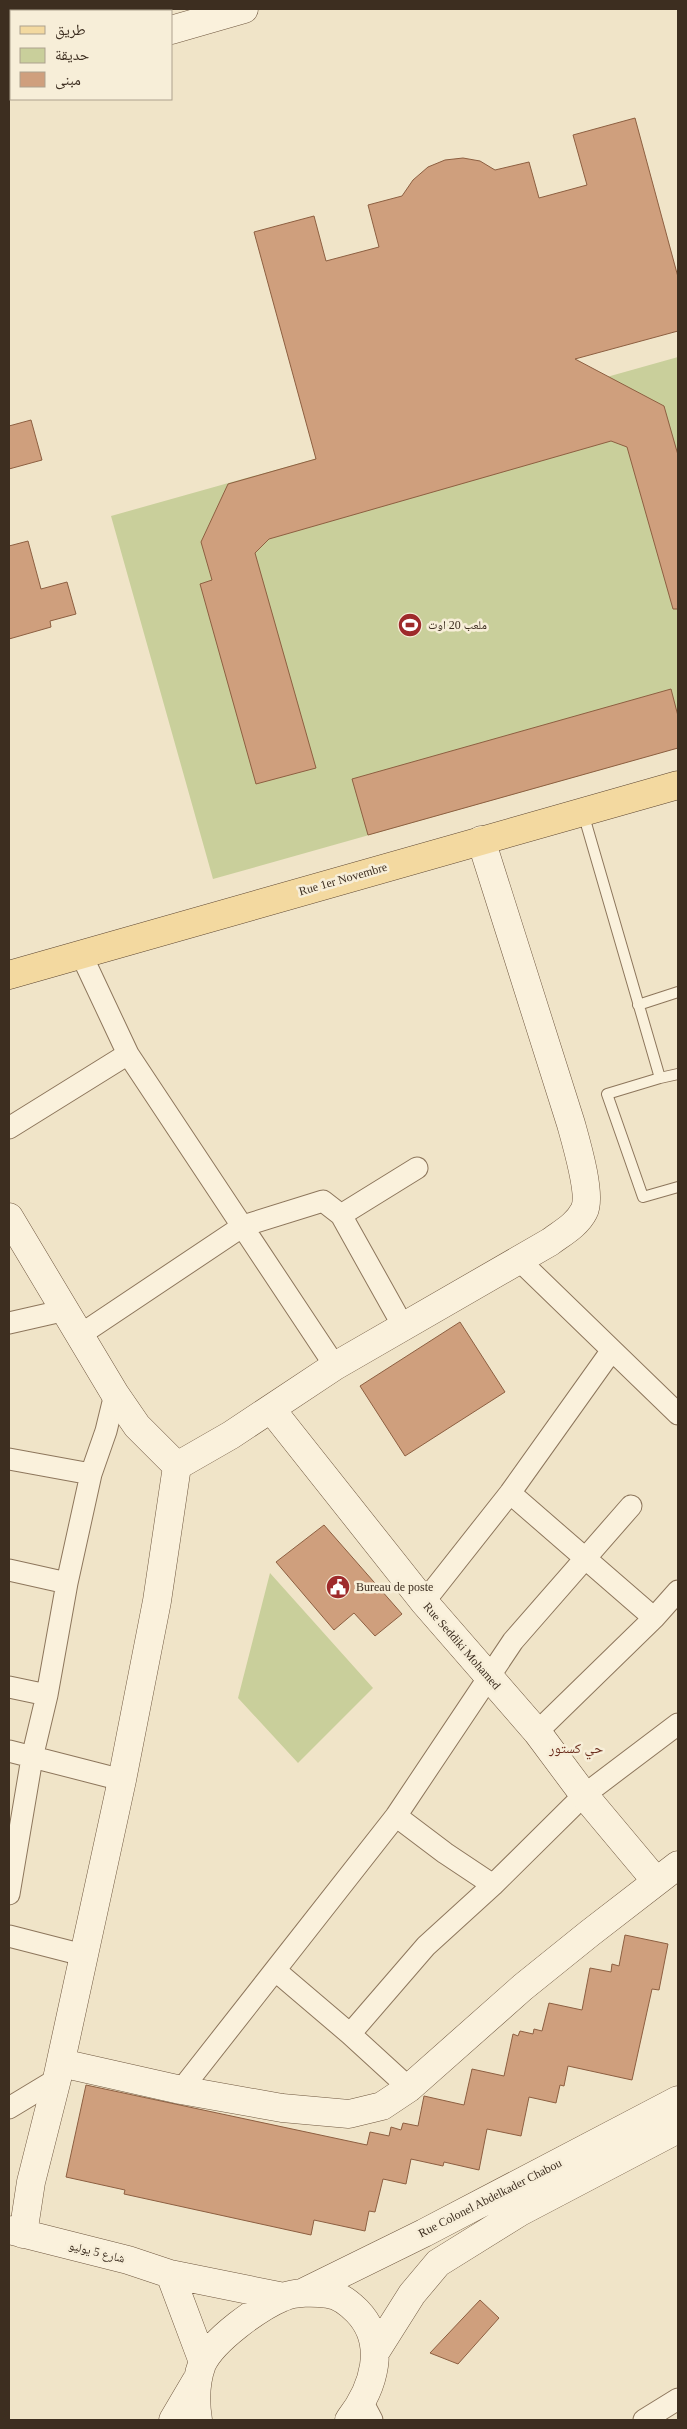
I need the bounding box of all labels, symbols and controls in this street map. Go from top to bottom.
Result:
legend [10,10,172,100]
text: طريق [55,22,86,40]
text: حديقة [55,47,90,63]
text: مبنى [55,72,81,90]
sports icon: ملعب 20 اوت [397,612,423,638]
place label: ملعب 20 اوت [428,618,487,632]
street label: Rue 1er Novembre [297,860,389,898]
public building icon: Bureau de poste [325,1574,351,1600]
place label: Bureau de poste [356,1580,433,1594]
street label: Rue Seddiki Mohamed [420,1600,504,1692]
district label: حي كستور [548,1741,603,1760]
street label: Rue Colonel Abdelkader Chabou [416,2156,564,2240]
street label: شارع 5 يوليو [67,2238,126,2267]

